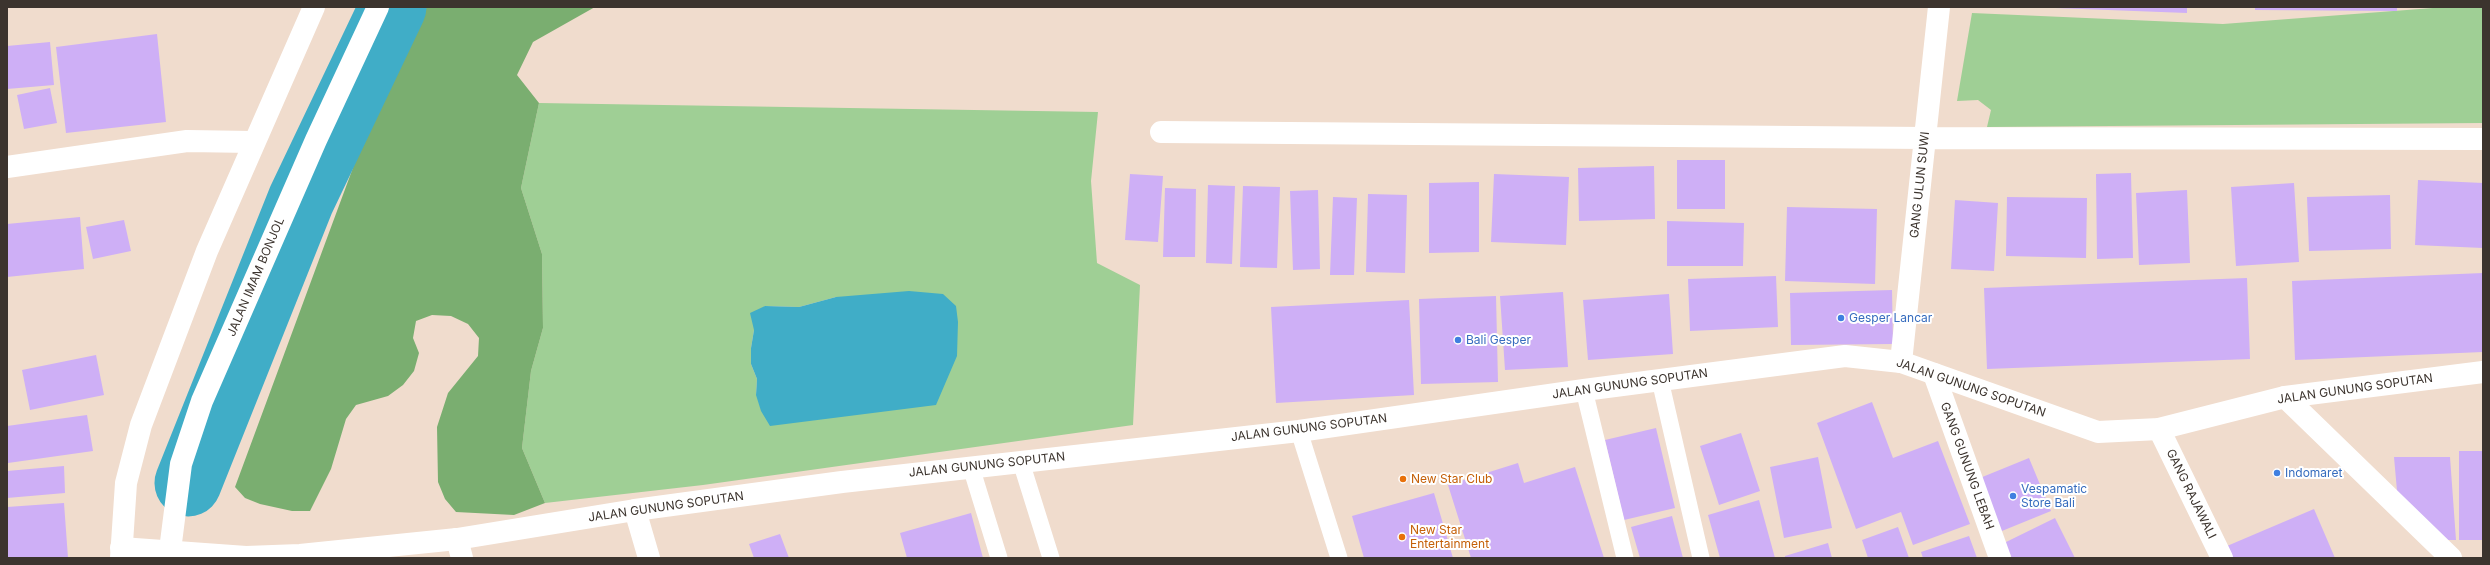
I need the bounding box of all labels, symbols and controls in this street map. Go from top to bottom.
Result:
street label: GANG ULUN SUWI [1907,131,1933,239]
street label: JALAN IMAM BONJOL [224,215,288,339]
place label: Gesper Lancar [1849,311,1932,325]
marker: Gesper Lancar [1836,313,1846,323]
place label: Bali Gesper [1466,333,1531,347]
marker: Bali Gesper [1453,335,1463,345]
street label: JALAN GUNUNG SOPUTAN [1894,356,2048,420]
street label: JALAN GUNUNG SOPUTAN [1551,366,1709,402]
street label: JALAN GUNUNG SOPUTAN [2276,371,2434,407]
street label: GANG GUNUNG LEBAH [1937,400,1997,532]
street label: JALAN GUNUNG SOPUTAN [1230,411,1388,445]
street label: GANG RAJAWALI [2163,447,2219,541]
street label: JALAN GUNUNG SOPUTAN [908,450,1066,480]
place label: Indomaret [2285,466,2342,480]
marker: Indomaret [2272,468,2282,478]
place label: New Star Club [1411,472,1492,486]
marker: New Star Club [1398,474,1408,484]
place label: Vespamatic Store Bali [2021,482,2087,510]
street label: JALAN GUNUNG SOPUTAN [587,489,745,525]
marker: Vespamatic Store Bali [2008,491,2018,501]
place label: New Star Entertainment [1410,523,1489,551]
marker: New Star Entertainment [1397,532,1407,542]

